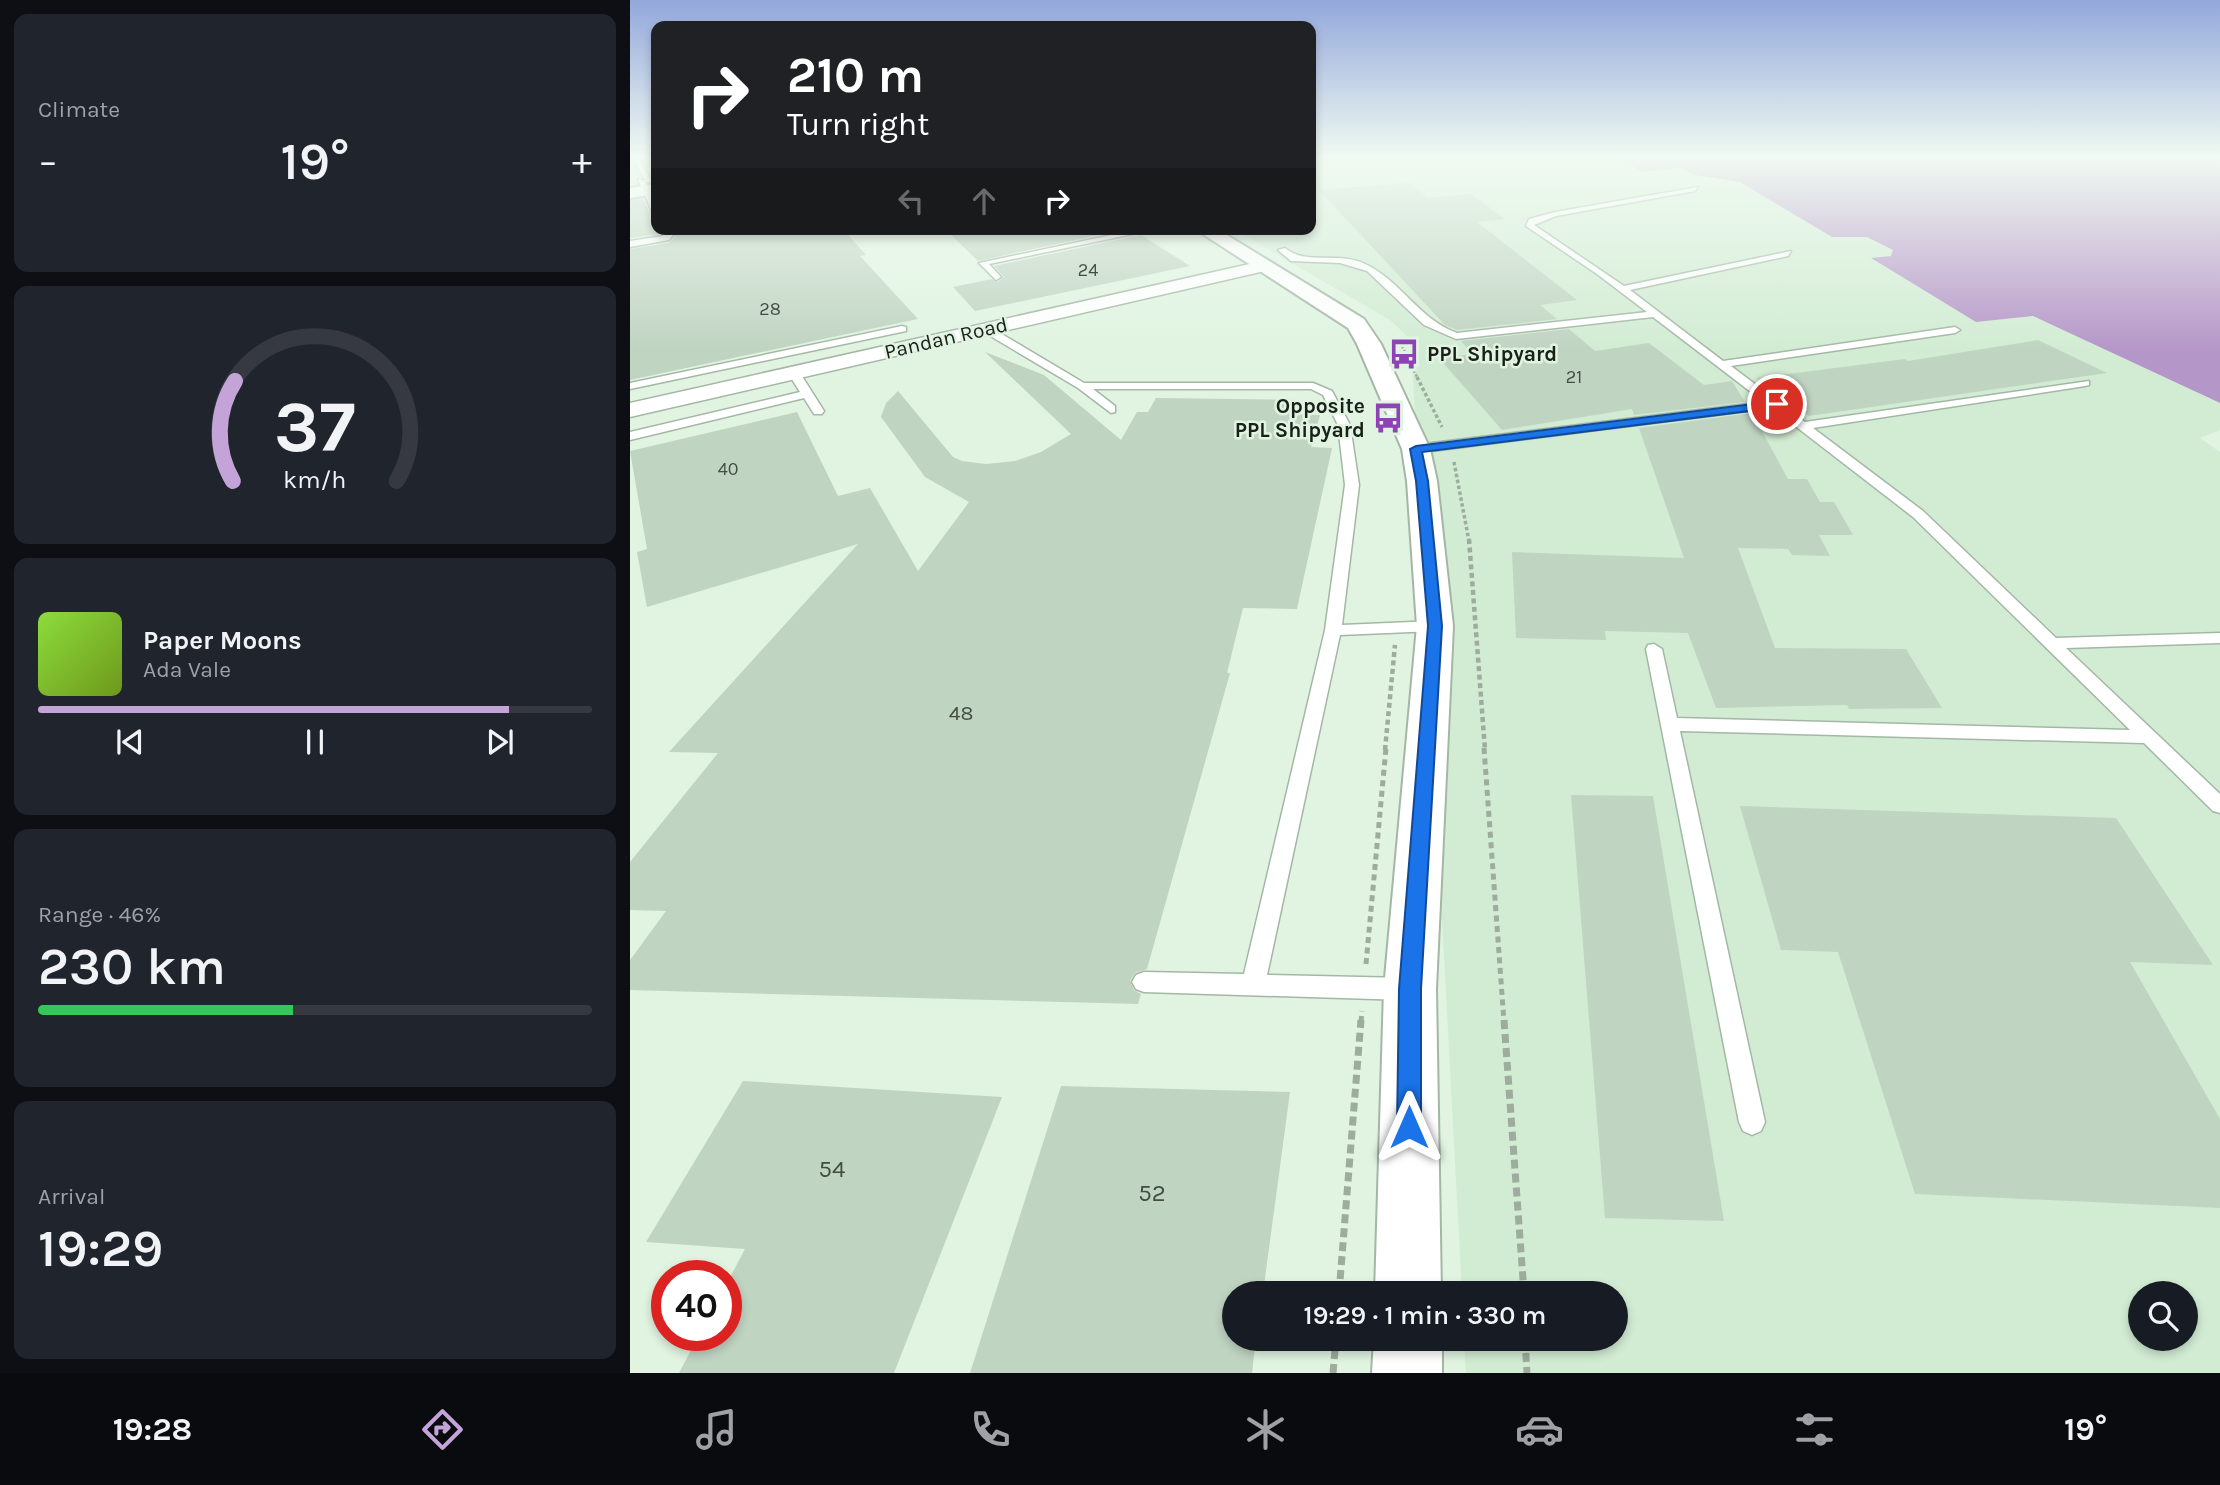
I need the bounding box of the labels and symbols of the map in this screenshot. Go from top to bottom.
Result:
house number: 24 [1078,259,1098,281]
house number: 28 [759,298,781,320]
street label: Pandan Road [882,312,1010,364]
bus stop icon: PPL Shipyard [1387,337,1421,371]
place label: PPL Shipyard [1427,342,1557,366]
house number: 21 [1566,366,1582,388]
pin [1747,374,1807,434]
place label: Opposite PPL Shipyard [1235,394,1365,442]
bus stop icon: Opposite PPL Shipyard [1371,401,1405,435]
house number: 40 [718,458,738,480]
house number: 48 [949,701,973,725]
position arrow [1372,1090,1446,1164]
house number: 54 [819,1155,845,1183]
house number: 52 [1138,1179,1166,1207]
speed limit sign: 40 [651,1260,742,1351]

